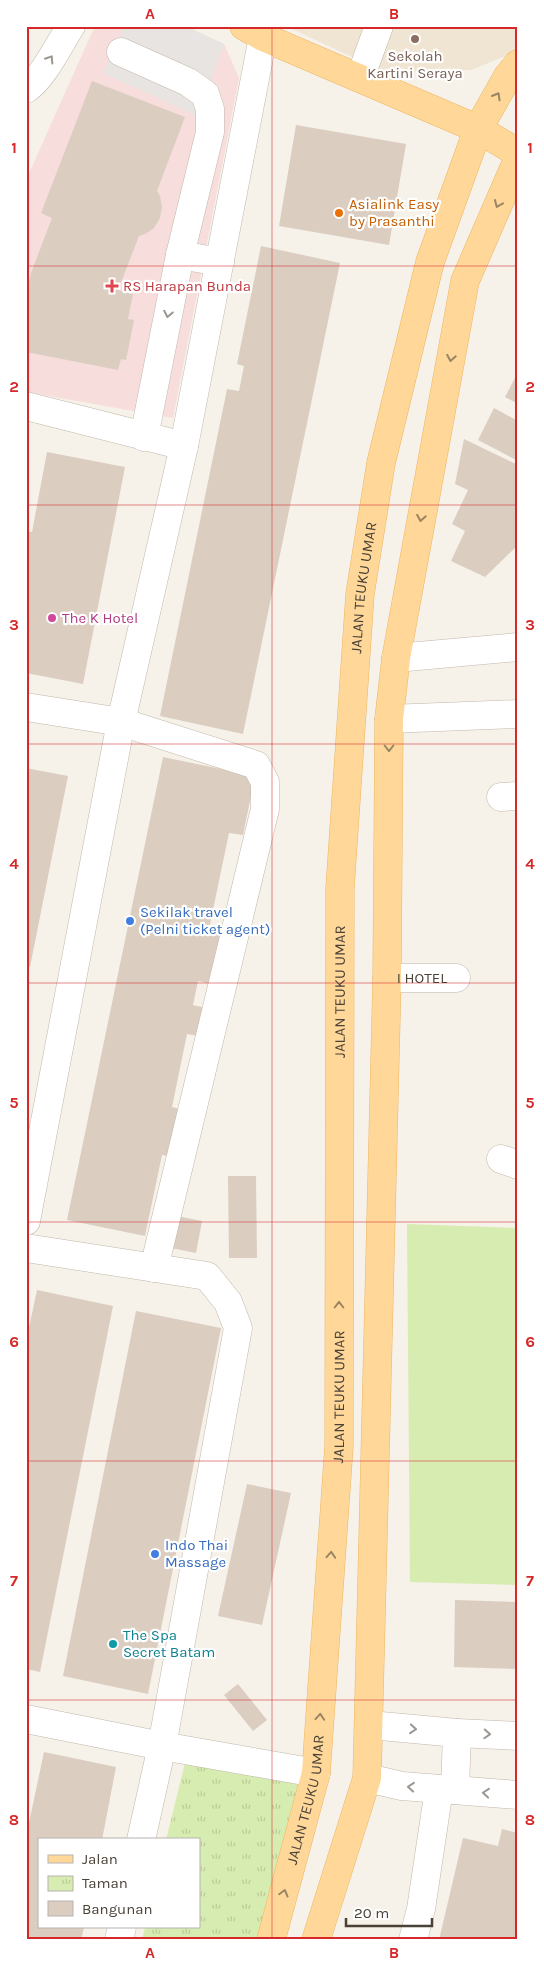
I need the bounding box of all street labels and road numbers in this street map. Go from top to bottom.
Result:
street label: JALAN TEUKU UMAR [347,521,380,654]
street label: JALAN TEUKU UMAR [331,925,349,1058]
street label: I HOTEL [397,969,447,987]
street label: JALAN TEUKU UMAR [329,1330,348,1464]
street label: JALAN TEUKU UMAR [283,1734,328,1866]

